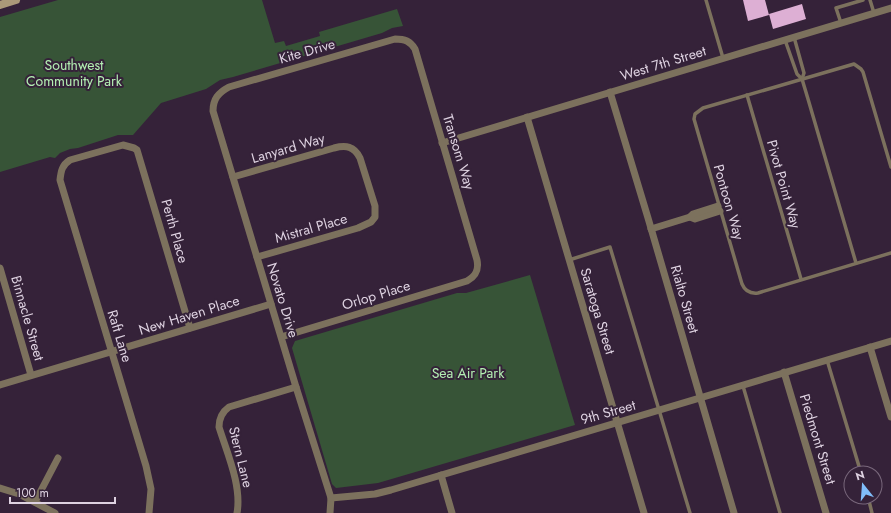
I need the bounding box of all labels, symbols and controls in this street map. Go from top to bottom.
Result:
street label: Kite Drive [277,33,337,69]
street label: West 7th Street [618,40,709,86]
park label: Southwest Community Park [26,55,123,91]
street label: Transom Way [438,112,480,193]
street label: Lanyard Way [249,128,328,168]
street label: Pivot Point Way [762,137,806,231]
street label: Pontoon Way [709,162,750,243]
street label: Perth Place [156,197,194,265]
street label: Mistral Place [272,208,350,248]
street label: Novato Drive [262,260,304,340]
street label: Rialto Street [666,263,704,336]
street label: Saratoga Street [575,265,621,357]
street label: Binnacle Street [6,273,50,363]
street label: Orlop Place [339,275,413,315]
street label: New Haven Place [136,290,242,340]
street label: Raft Lane [103,307,137,365]
park label: Sea Air Park [432,363,505,383]
street label: Piedmont Street [795,391,841,487]
street label: 9th Street [578,394,638,429]
street label: Stern Lane [224,424,258,490]
north arrow [843,465,883,505]
text: N [854,467,867,484]
scale bar [10,479,115,505]
text: 100 m [16,484,49,502]

